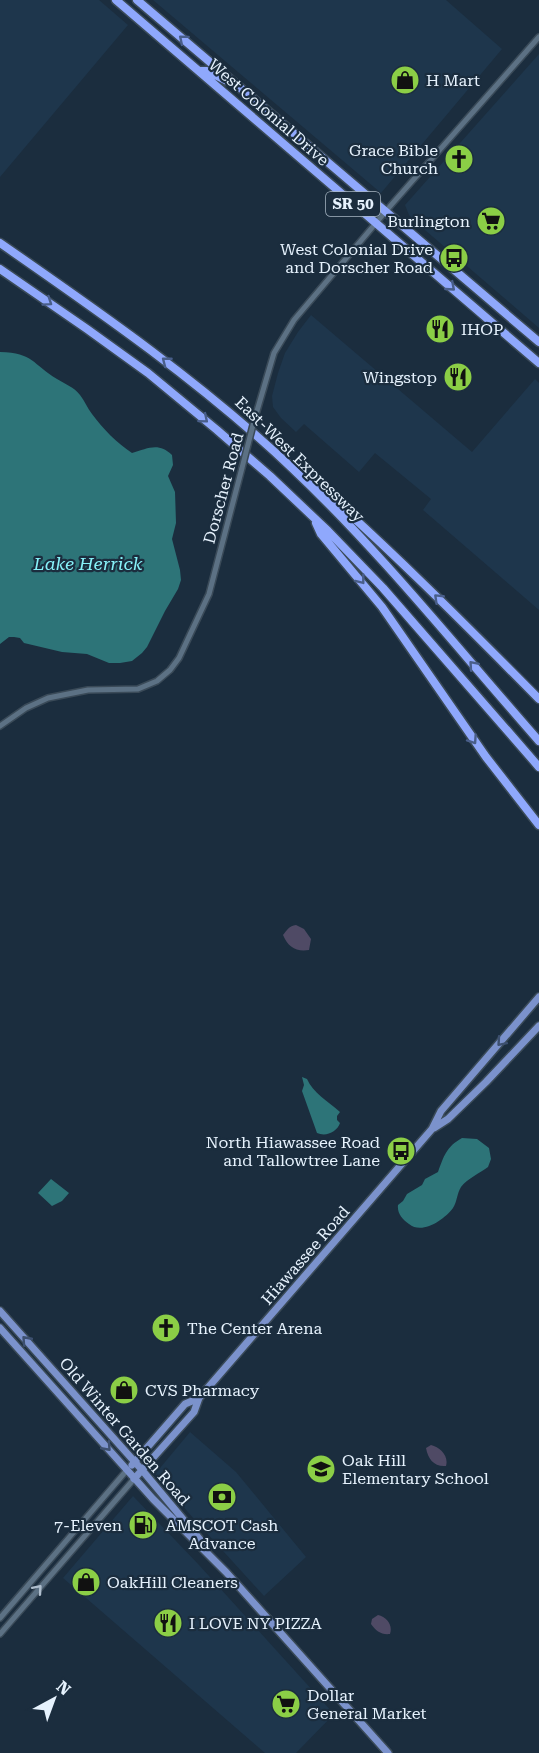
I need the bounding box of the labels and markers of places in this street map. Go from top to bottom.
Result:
shop icon: H Mart [389,64,421,96]
place label: H Mart [426,71,480,90]
place label: Grace Bible Church [349,141,438,178]
church icon: Grace Bible Church [443,143,475,175]
supermarket icon: Burlington [475,205,507,237]
place label: Burlington [387,212,470,231]
place label: West Colonial Drive and Dorscher Road [280,240,433,277]
bus stop icon: West Colonial Drive and Dorscher Road [438,242,470,274]
restaurant icon: IHOP [424,313,456,345]
place label: IHOP [461,320,503,339]
restaurant icon: Wingstop [442,361,474,393]
place label: Wingstop [363,368,437,387]
place label: North Hiawassee Road and Tallowtree Lane [206,1133,380,1170]
bus stop icon: North Hiawassee Road and Tallowtree Lane [385,1135,417,1167]
church icon: The Center Arena [150,1312,182,1344]
place label: The Center Arena [187,1319,322,1338]
shop icon: CVS Pharmacy [108,1374,140,1406]
place label: CVS Pharmacy [145,1381,260,1400]
place label: Oak Hill Elementary School [342,1451,489,1488]
school or university icon: Oak Hill Elementary School [305,1453,337,1485]
bank icon: AMSCOT Cash Advance [206,1481,238,1513]
fuel station icon: 7-Eleven [127,1509,159,1541]
place label: 7-Eleven [54,1516,122,1535]
place label: AMSCOT Cash Advance [166,1516,278,1553]
shop icon: OakHill Cleaners [70,1566,102,1598]
place label: OakHill Cleaners [107,1573,238,1592]
restaurant icon: I LOVE NY PIZZA [152,1607,184,1639]
place label: I LOVE NY PIZZA [189,1614,323,1633]
place label: Dollar General Market [307,1686,427,1723]
supermarket icon: Dollar General Market [270,1688,302,1720]

